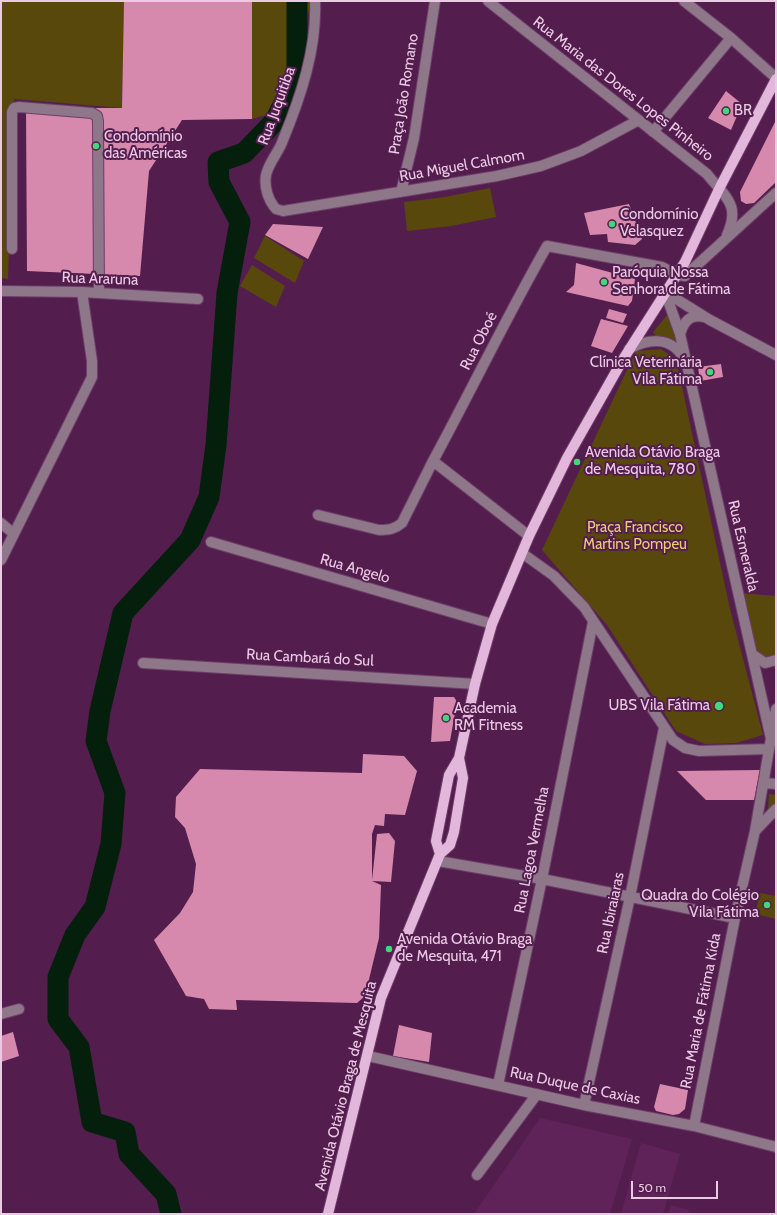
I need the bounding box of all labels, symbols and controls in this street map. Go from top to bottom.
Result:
street label: Rua Maria das Dores Lopes Pinheiro [529,13,717,165]
street label: Praça João Romano [386,32,422,156]
street label: Rua Juquitiba [255,64,299,148]
place label: BR [734,102,752,120]
marker: BR [721,106,731,116]
place label: Condomínio das Américas [104,128,187,163]
marker: Condomínio das Américas [91,141,101,151]
street label: Rua Miguel Calmom [398,146,526,186]
place label: Condomínio Velasquez [620,206,698,241]
marker: Condomínio Velasquez [607,219,617,229]
place label: Paróquia Nossa Senhora de Fátima [612,264,730,299]
street label: Rua Araruna [61,269,139,289]
marker: Paróquia Nossa Senhora de Fátima [599,277,609,287]
street label: Rua Oboé [457,309,501,373]
place label: Clínica Veterinária Vila Fátima [590,354,702,389]
marker: Clínica Veterinária Vila Fátima [705,367,715,377]
place label: Avenida Otávio Braga de Mesquita, 780 [585,444,720,479]
marker: Avenida Otávio Braga de Mesquita, 780 [572,457,582,467]
street label: Rua Esmeralda [724,498,762,594]
park label: Praça Francisco Martins Pompeu [583,519,687,554]
street label: Rua Angelo [318,550,392,588]
street label: Rua Cambará do Sul [246,646,374,670]
place label: UBS Vila Fátima [608,697,710,715]
place label: Academia RM Fitness [454,700,523,735]
marker: UBS Vila Fátima [713,700,725,712]
marker: Academia RM Fitness [441,713,451,723]
street label: Rua Lagoa Vermelha [511,785,553,915]
street label: Rua Ibiraiaras [594,871,628,955]
place label: Quadra do Colégio Vila Fátima [641,887,759,922]
marker: Quadra do Colégio Vila Fátima [762,900,772,910]
place label: Avenida Otávio Braga de Mesquita, 471 [397,931,532,966]
street label: Rua Maria de Fátima Kida [677,932,725,1090]
marker: Avenida Otávio Braga de Mesquita, 471 [384,944,394,954]
street label: Avenida Otávio Braga de Mesquita [311,979,381,1193]
street label: Rua Duque de Caxias [508,1063,642,1109]
scale bar [633,1173,720,1199]
text: 50 m [638,1180,666,1195]

